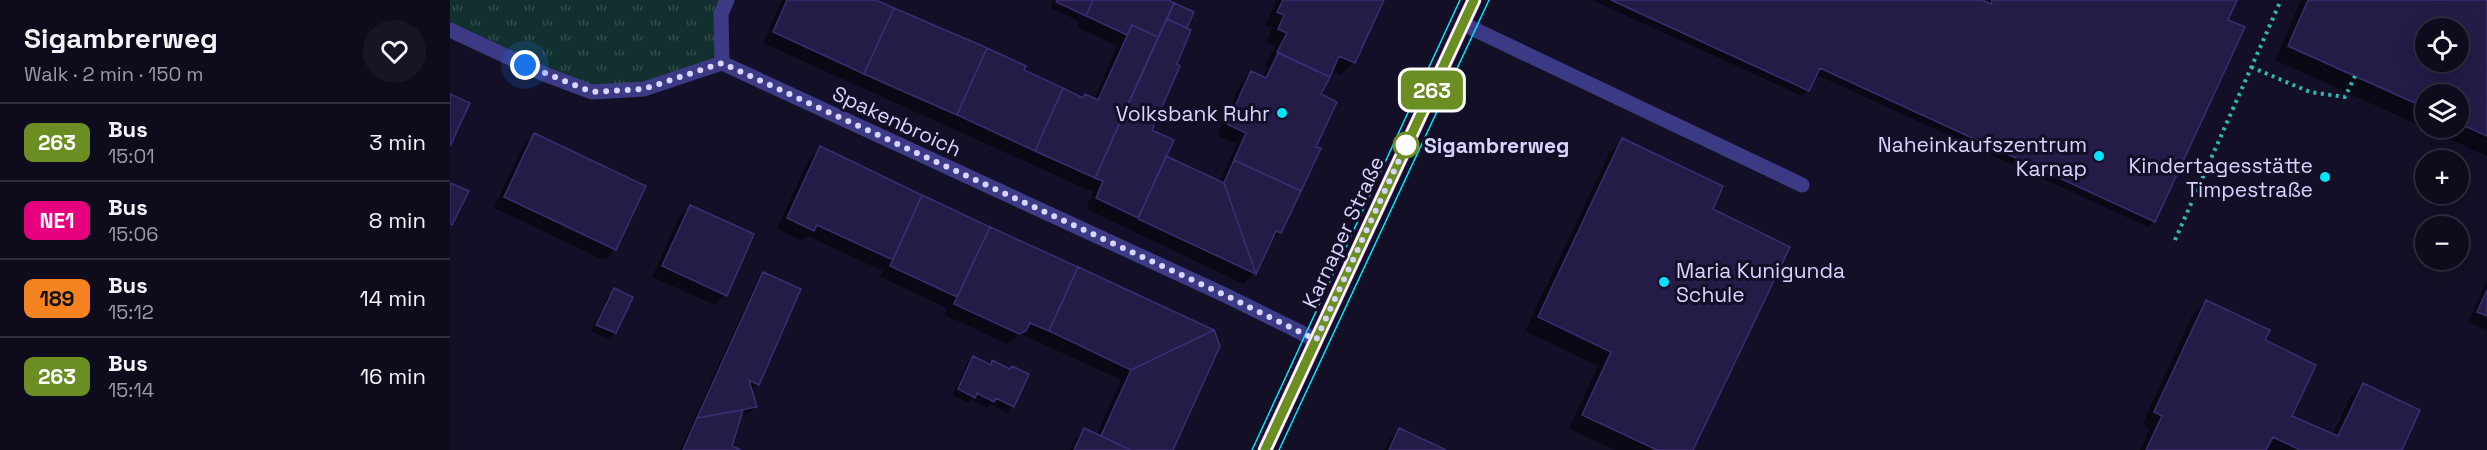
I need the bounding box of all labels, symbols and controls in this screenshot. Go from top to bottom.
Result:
map controls [2415,18,2469,270]
button: locate [2415,18,2469,72]
text: Sigambrerweg [24,20,218,56]
button: heart [363,20,426,83]
your location [510,50,540,80]
text: Walk · 2 min · 150 m [24,61,204,87]
line badge: 263 [1398,70,1466,110]
text: 263 [1413,77,1451,104]
street label: Spakenbroich [828,79,966,163]
button: layers [2415,84,2469,138]
place label: Volksbank Ruhr [1115,100,1270,127]
marker: Volksbank Ruhr [1275,106,1289,120]
text: Bus [108,115,148,143]
text: 3 min [369,128,426,156]
text: 263 [38,129,76,156]
place label: Naheinkaufszentrum Karnap [1878,131,2087,182]
marker: Sigambrerweg [1393,132,1419,158]
place label: Sigambrerweg [1424,132,1570,159]
text: 15:01 [108,143,155,169]
marker: Naheinkaufszentrum Karnap [2092,149,2106,163]
button: + [2415,150,2469,204]
street label: Karnaper Straße [1296,152,1390,312]
place label: Kindertagesstätte Timpestraße [2129,152,2313,203]
marker: Kindertagesstätte Timpestraße [2318,170,2332,184]
text: Bus [108,193,148,221]
text: 8 min [369,206,426,234]
text: NE1 [39,207,75,234]
button: − [2415,216,2469,270]
text: 15:06 [108,221,158,247]
place label: Maria Kunigunda Schule [1676,257,1845,308]
text: Bus [108,271,148,299]
marker: Maria Kunigunda Schule [1657,275,1671,289]
text: 14 min [360,284,426,312]
text: 189 [39,285,75,312]
text: 15:12 [108,299,154,325]
text: Bus [108,349,148,377]
text: 16 min [360,362,426,390]
text: 263 [38,363,76,390]
text: 15:14 [108,377,154,403]

